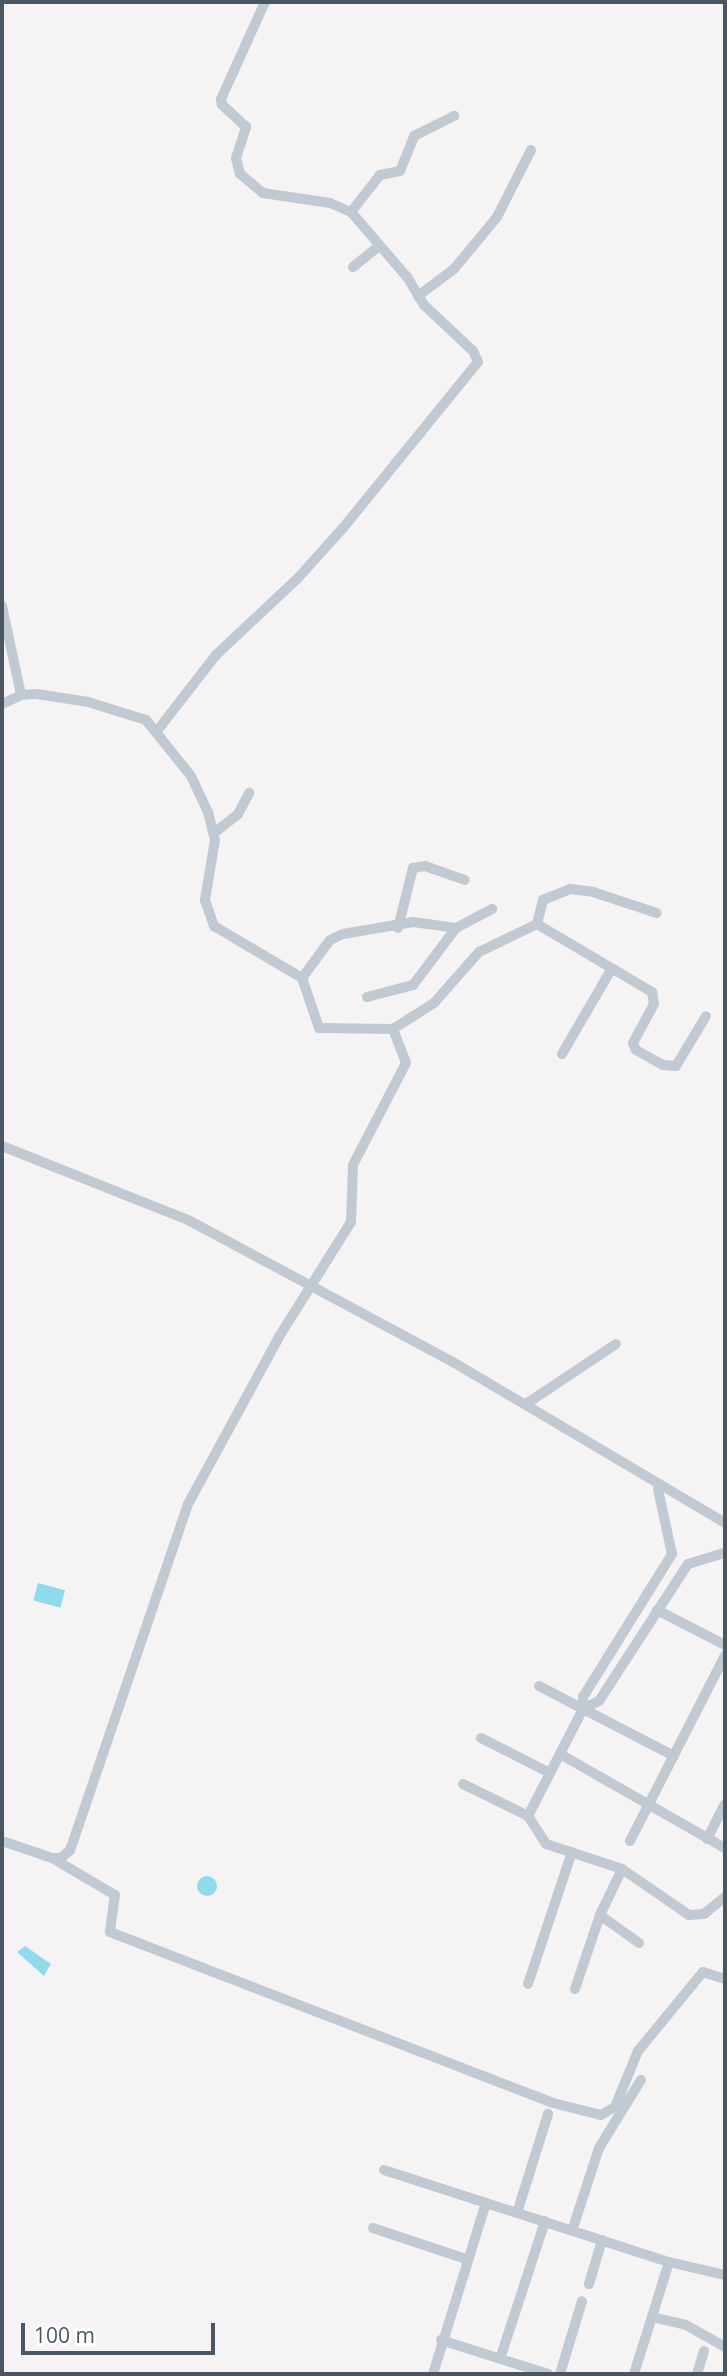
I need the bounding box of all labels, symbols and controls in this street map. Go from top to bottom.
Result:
scale bar [24,2310,219,2354]
text: 100 m [34,2321,95,2349]

